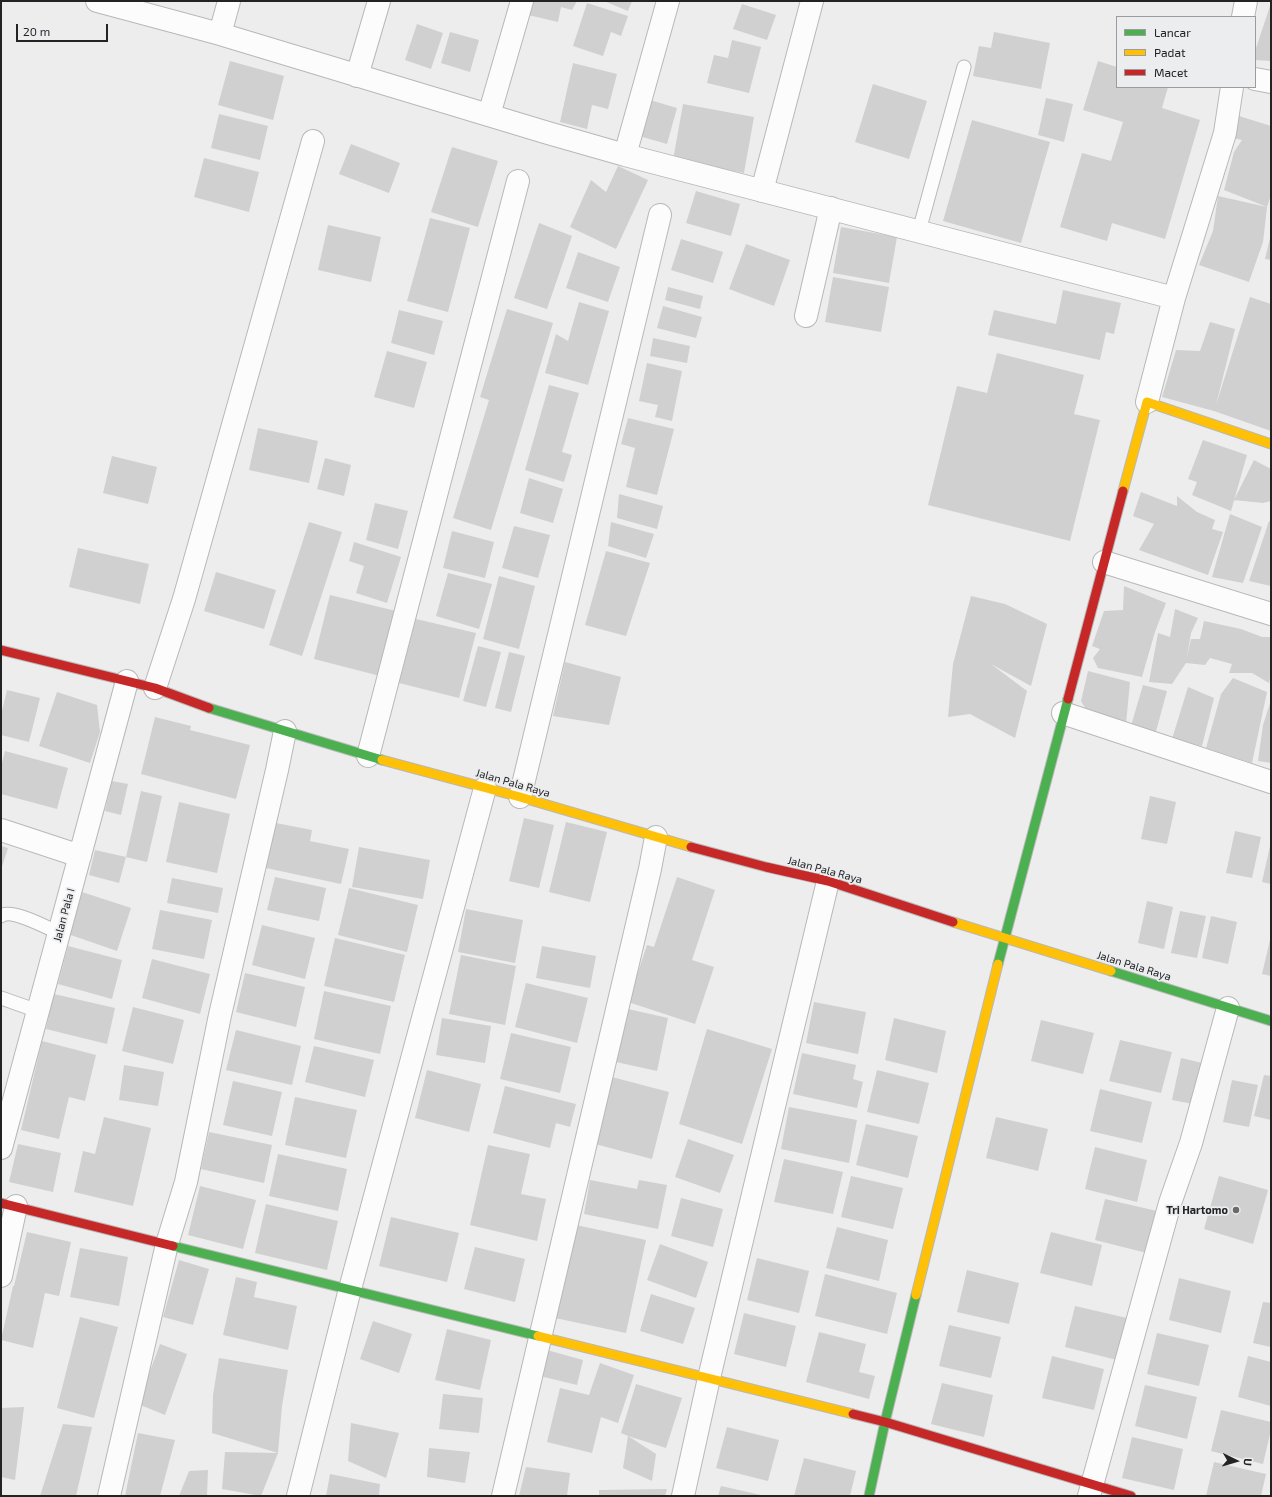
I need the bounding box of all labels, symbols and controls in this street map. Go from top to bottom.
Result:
scale bar [18,16,110,42]
legend [1116,16,1256,88]
text: 20 m [23,24,50,38]
text: Lancar [1154,25,1191,39]
text: Padat [1154,45,1186,59]
text: Macet [1154,65,1188,79]
street label: Jalan Pala Raya [474,766,552,800]
street label: Jalan Pala Raya [786,854,864,886]
street label: Jalan Pala I [51,887,77,943]
street label: Jalan Pala Raya [1095,948,1173,984]
place label: Tri Hartomo [1166,1203,1228,1217]
marker: Tri Hartomo [1231,1205,1241,1215]
north arrow [1216,1441,1256,1481]
text: U [1242,1458,1255,1466]

